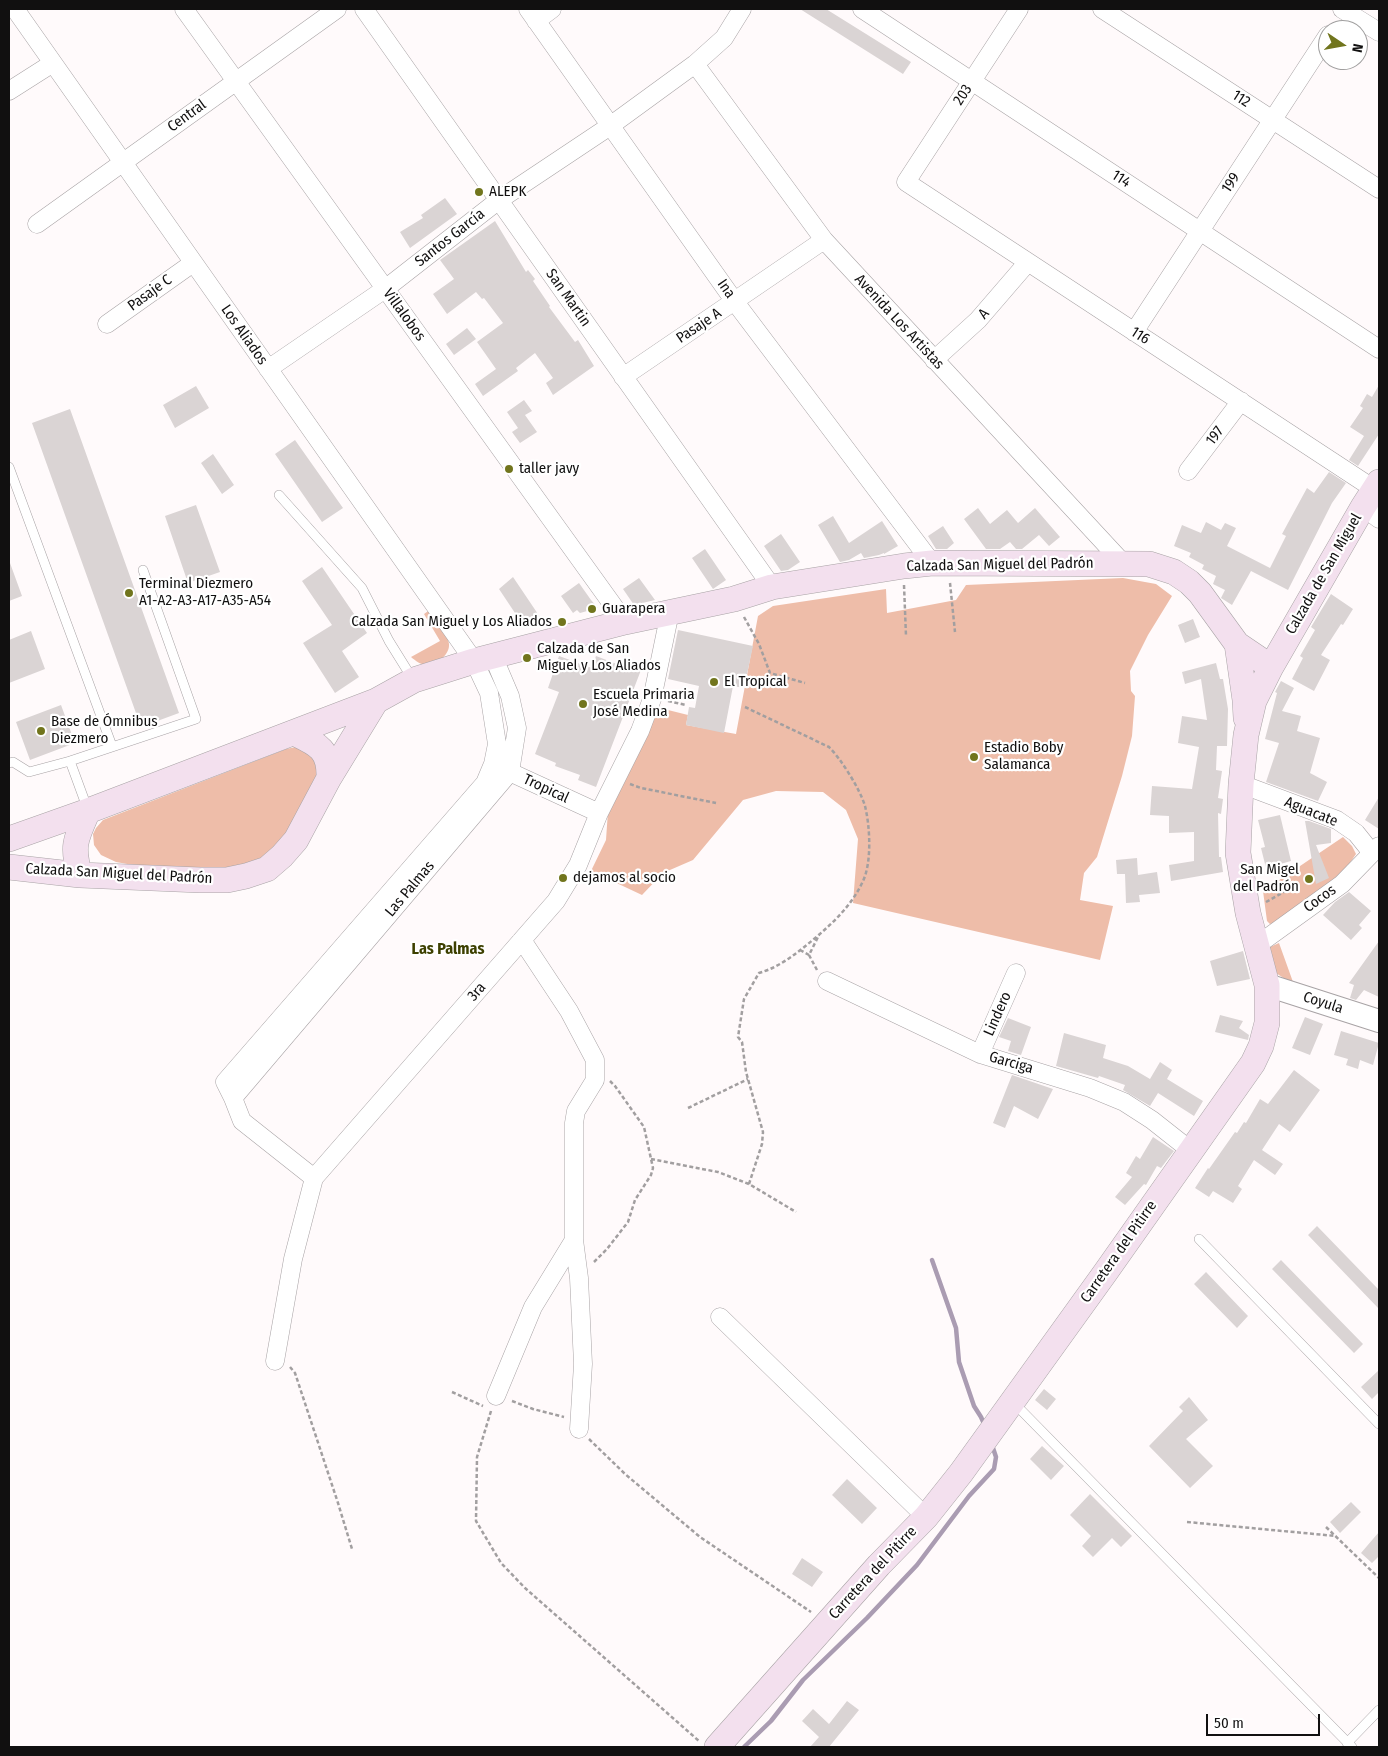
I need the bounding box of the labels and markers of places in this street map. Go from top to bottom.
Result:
place label: ALEPK [489,183,526,201]
marker: ALEPK [473,186,485,198]
place label: taller javy [519,460,579,478]
marker: taller javy [503,463,515,475]
place label: Terminal Diezmero A1-A2-A3-A17-A35-A54 [139,575,271,610]
marker: Terminal Diezmero A1-A2-A3-A17-A35-A54 [123,587,135,599]
place label: Guarapera [602,600,665,618]
marker: Guarapera [586,603,598,615]
place label: Calzada San Miguel y Los Aliados [351,613,552,631]
marker: Calzada San Miguel y Los Aliados [556,616,568,628]
place label: Calzada de San Miguel y Los Aliados [537,640,661,675]
marker: Calzada de San Miguel y Los Aliados [521,652,533,664]
place label: El Tropical [724,673,787,691]
marker: El Tropical [708,676,720,688]
place label: Escuela Primaria José Medina [593,686,694,721]
marker: Escuela Primaria José Medina [577,698,589,710]
place label: Base de Ómnibus Diezmero [51,713,158,748]
marker: Base de Ómnibus Diezmero [35,725,47,737]
place label: Estadio Boby Salamanca [984,739,1063,774]
marker: Estadio Boby Salamanca [968,751,980,763]
place label: San Migel del Padrón [1233,861,1299,896]
place label: dejamos al socio [573,869,676,887]
marker: dejamos al socio [557,872,569,884]
marker: San Migel del Padrón [1303,873,1315,885]

